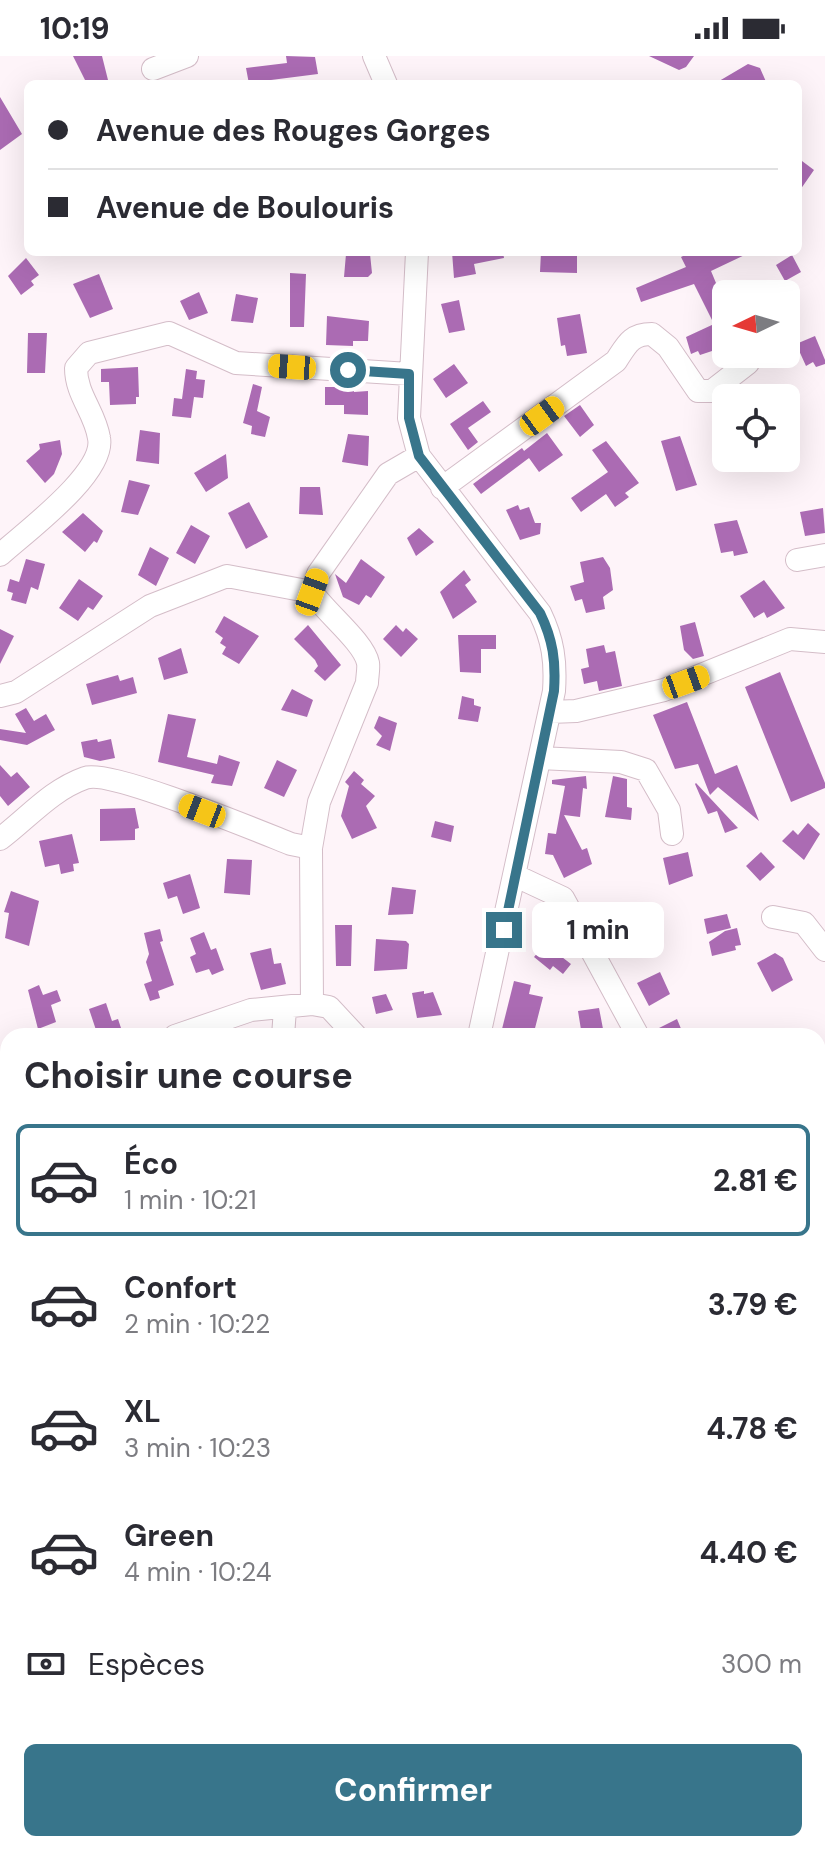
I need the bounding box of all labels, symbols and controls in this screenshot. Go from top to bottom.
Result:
text: 10:19 [40,9,110,48]
text: Avenue des Rouges Gorges [96,111,491,150]
text: Avenue de Boulouris [96,188,394,227]
north arrow [712,280,800,368]
map controls [712,280,800,472]
route start [330,352,366,388]
car [267,353,317,381]
button: locate [712,384,800,472]
car [516,392,568,440]
car [293,565,331,619]
car [659,663,713,701]
car [175,791,229,831]
callout: 1 min [532,902,664,958]
route end [486,912,522,948]
text: 1 min [566,913,630,947]
text: Choisir une course [24,1052,353,1099]
icon: car [28,1144,100,1216]
text: Éco [124,1144,178,1183]
text: 2.81 € [713,1161,798,1200]
text: 1 min · 10:21 [124,1183,257,1217]
icon: car [28,1268,100,1340]
text: Confort [124,1268,237,1307]
text: 3.79 € [708,1285,798,1324]
text: 2 min · 10:22 [124,1307,270,1341]
icon: car [28,1392,100,1464]
text: XL [124,1392,161,1431]
text: 4.78 € [706,1409,798,1448]
text: 3 min · 10:23 [124,1431,271,1465]
icon: car [28,1516,100,1588]
text: Green [124,1516,214,1555]
text: 4.40 € [700,1533,798,1572]
text: 4 min · 10:24 [124,1555,271,1589]
icon: cash [24,1642,68,1686]
text: Espèces [88,1645,205,1684]
text: 300 m [721,1647,802,1681]
button: Confirmer [24,1744,802,1836]

